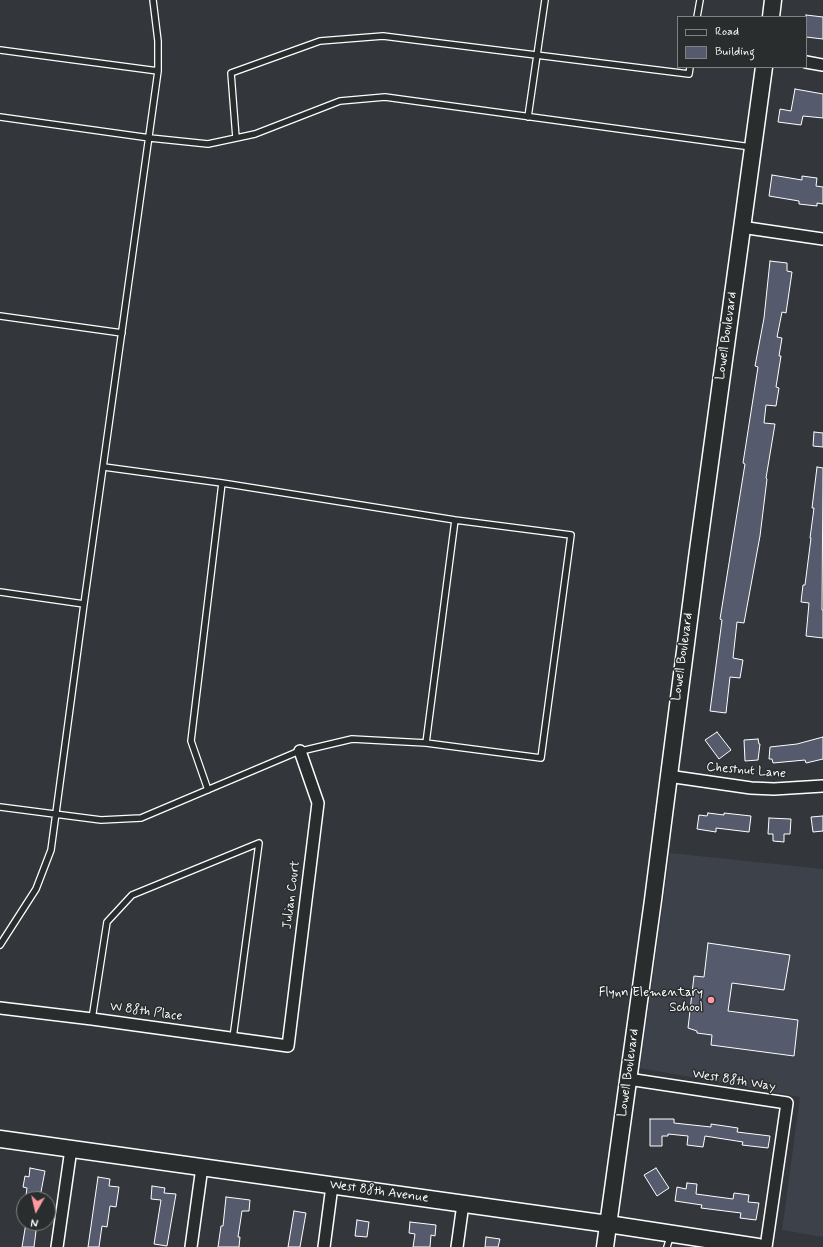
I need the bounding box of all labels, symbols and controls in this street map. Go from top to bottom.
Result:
legend [677,16,807,68]
text: Road [715,24,739,40]
text: Building [715,44,755,60]
street label: Lowell Boulevard [713,291,741,381]
street label: Lowell Boulevard [669,612,697,702]
street label: Chestnut Lane [705,760,787,782]
street label: Julian Court [280,860,304,930]
place label: Flynn Elementary School [599,985,703,1016]
marker: Flynn Elementary School [706,995,716,1005]
street label: W 88th Place [109,999,183,1025]
street label: Lowell Boulevard [615,1028,643,1118]
street label: West 88th Way [691,1067,777,1095]
street label: West 88th Avenue [328,1177,430,1207]
north arrow [16,1191,56,1231]
text: N [30,1214,39,1229]

